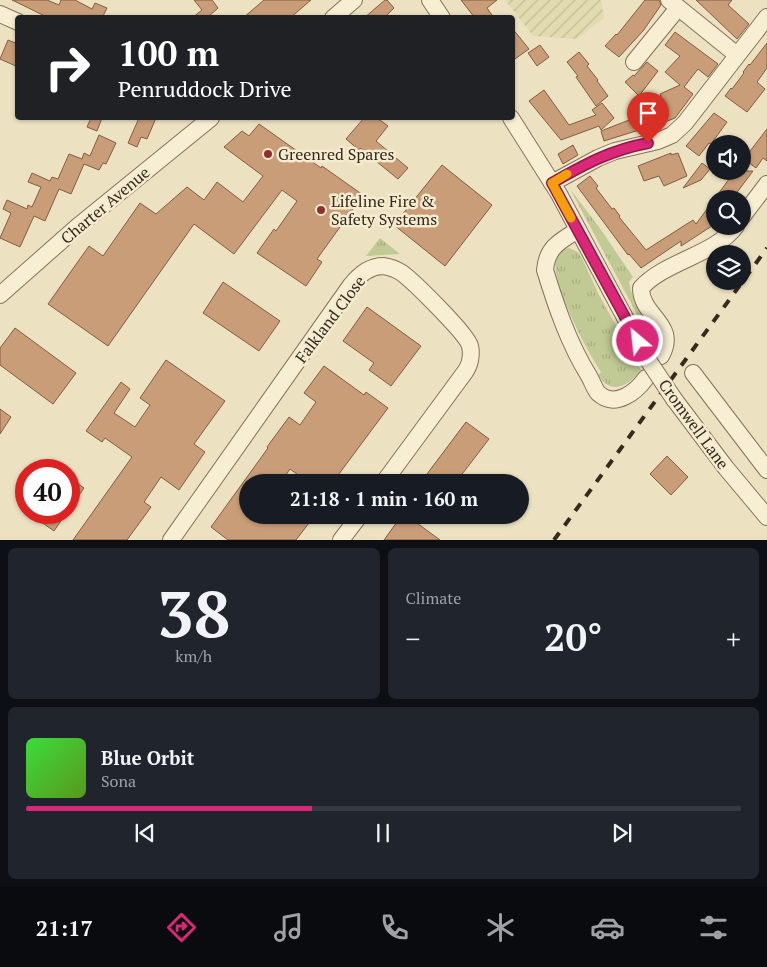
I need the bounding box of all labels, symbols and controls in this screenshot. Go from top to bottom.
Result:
text: 100 m [118,30,219,76]
icon: right [35,35,100,100]
text: Penruddock Drive [118,74,292,103]
pin [627,92,669,143]
icon: arrive [634,99,662,127]
map controls [706,135,751,290]
button: sound [706,135,751,180]
place label: Greenred Spares [278,143,395,165]
marker: Greenred Spares [262,148,274,160]
street label: Charter Avenue [56,161,154,249]
place label: Lifeline Fire & Safety Systems [331,190,437,230]
button: search [706,190,751,235]
marker: Lifeline Fire & Safety Systems [315,204,327,216]
button: layers [706,245,751,290]
street label: Falkland Close [290,271,370,367]
position arrow [611,314,663,366]
street label: Cromwell Lane [654,374,734,474]
speed limit sign: 40 [15,459,80,524]
text: 21:18 · 1 min · 160 m [290,486,478,511]
text: 38 [157,569,230,656]
text: Climate [406,587,461,609]
text: 20° [544,612,603,662]
text: − [406,620,420,657]
text: + [726,620,741,657]
text: km/h [175,645,212,667]
text: Blue Orbit [101,745,194,770]
text: Sona [101,770,136,792]
icon: previous [131,819,159,847]
icon: pause [369,819,397,847]
icon: next [608,819,636,847]
icon: directions [164,910,199,945]
icon: music [271,910,306,945]
icon: phone [377,910,412,945]
icon: climate [483,910,518,945]
icon: car [590,910,625,945]
icon: filters [696,910,731,945]
text: 21:17 [36,913,93,942]

